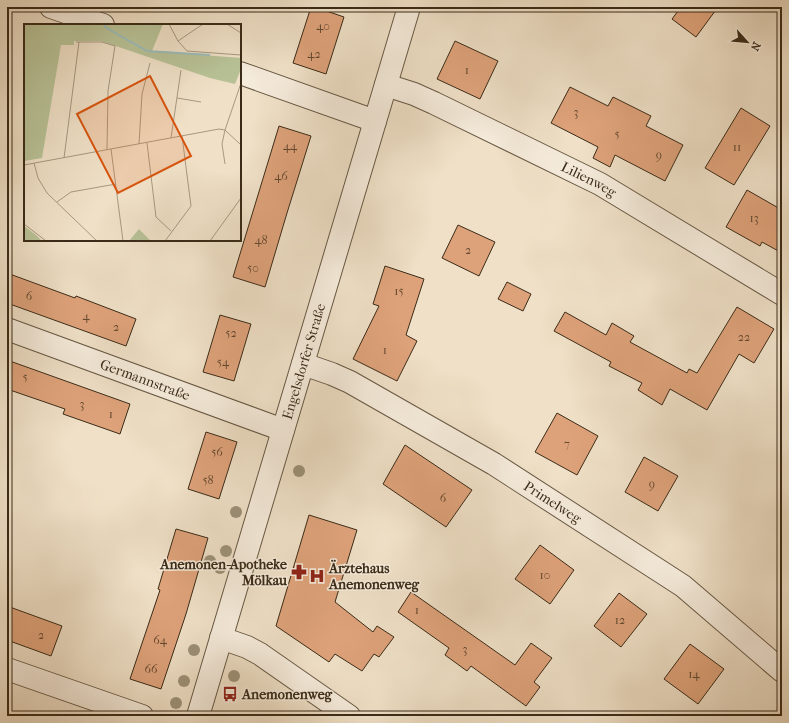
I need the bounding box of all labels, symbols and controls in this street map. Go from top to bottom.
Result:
house number: 40 [316,19,330,33]
north arrow [727,22,767,62]
inset map [24,24,241,241]
text: N [747,40,763,54]
house number: 42 [307,47,321,61]
house number: 1 [465,63,469,77]
house number: 3 [574,105,579,119]
house number: 5 [614,127,620,141]
house number: 44 [283,139,298,153]
house number: 11 [733,140,741,154]
house number: 9 [656,148,662,162]
street label: Lilienweg [559,158,620,201]
house number: 46 [274,169,288,183]
house number: 13 [749,211,759,225]
house number: 48 [254,233,268,247]
house number: 2 [465,243,471,257]
house number: 50 [247,261,259,275]
house number: 15 [394,284,404,298]
house number: 6 [26,289,33,303]
street label: Engelsdorfer Straße [278,301,329,421]
house number: 4 [82,309,90,323]
house number: 2 [113,320,119,334]
house number: 52 [225,326,237,340]
house number: 22 [738,330,750,344]
house number: 1 [383,343,387,357]
street label: Germannstraße [98,355,192,404]
house number: 54 [217,355,230,369]
house number: 5 [22,370,28,384]
house number: 3 [80,397,85,411]
house number: 1 [109,407,113,421]
house number: 7 [564,437,570,451]
house number: 56 [211,445,223,459]
house number: 58 [202,473,214,487]
street label: Primelweg [521,477,585,527]
house number: 9 [649,477,655,491]
house number: 6 [440,491,447,505]
place label: Anemonen-Apotheke Mölkau [159,556,287,589]
place label: Ärztehaus Anemonenweg [328,559,420,593]
pharmacy icon: Anemonen-Apotheke Mölkau [290,563,308,581]
hospital icon: Ärztehaus Anemonenweg [308,567,326,585]
house number: 10 [540,568,550,582]
house number: 1 [415,603,419,617]
house number: 12 [615,613,625,627]
house number: 2 [38,628,44,642]
house number: 64 [153,633,168,647]
house number: 3 [463,642,468,656]
house number: 66 [145,662,158,676]
house number: 14 [688,667,701,681]
bus stop icon: Anemonenweg [221,685,239,703]
place label: Anemonenweg [241,686,333,703]

